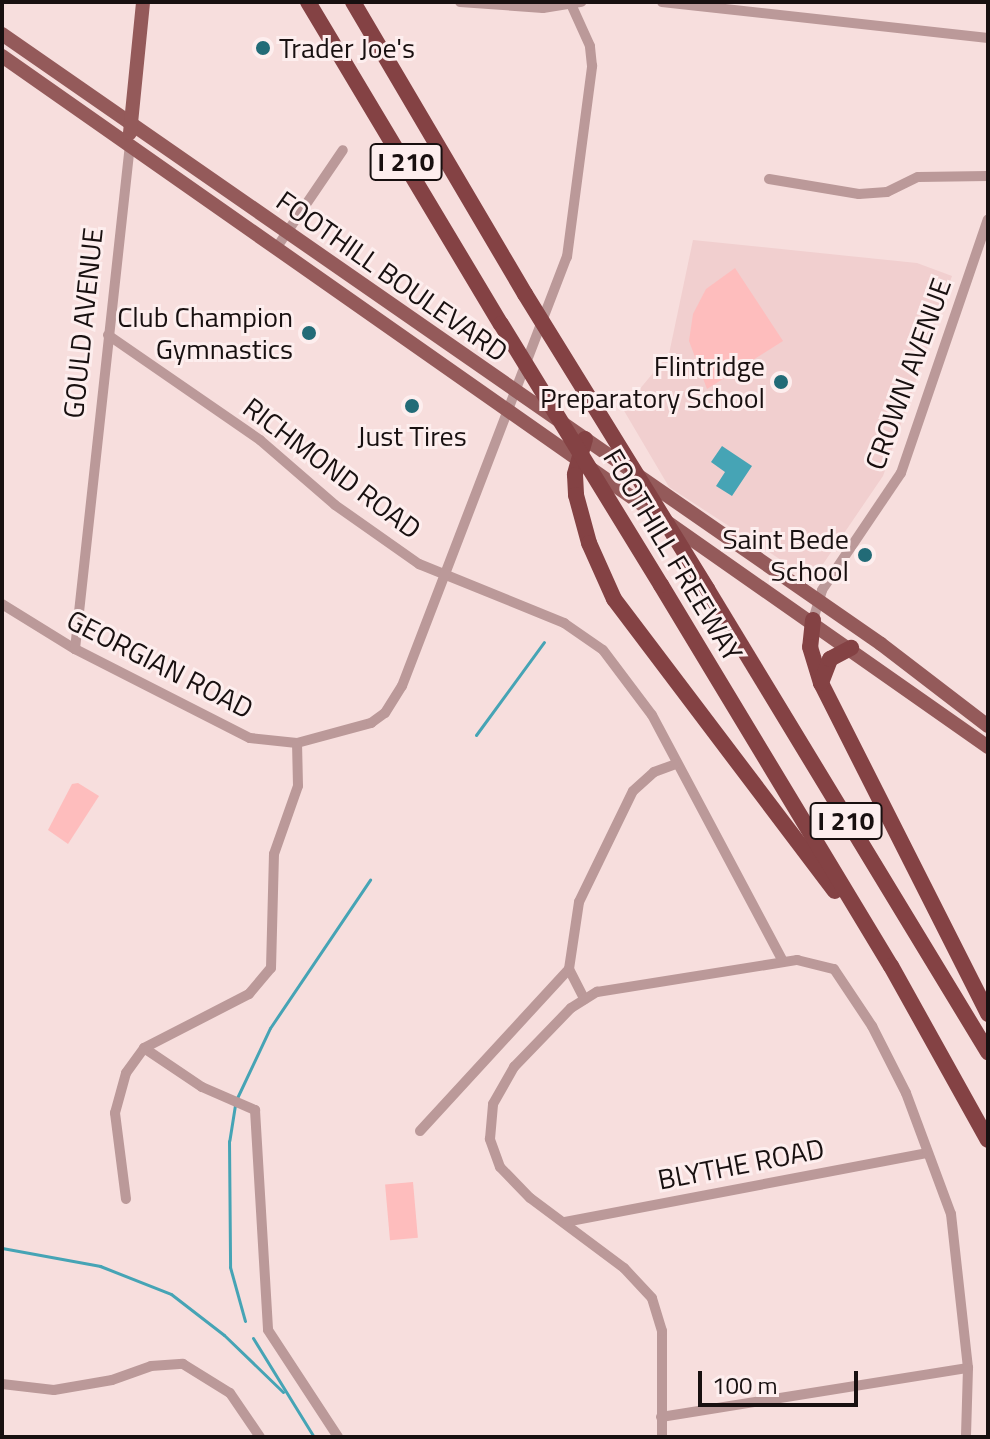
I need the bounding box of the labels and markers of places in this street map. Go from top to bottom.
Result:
place label: Trader Joe's [279,31,415,65]
marker: Trader Joe's [254,39,272,57]
place label: Club Champion Gymnastics [117,300,293,366]
marker: Club Champion Gymnastics [300,324,318,342]
place label: Flintridge Preparatory School [540,349,765,415]
marker: Flintridge Preparatory School [772,373,790,391]
marker: Just Tires [403,397,421,415]
place label: Just Tires [357,419,467,453]
place label: Saint Bede School [722,522,849,588]
marker: Saint Bede School [856,546,874,564]

